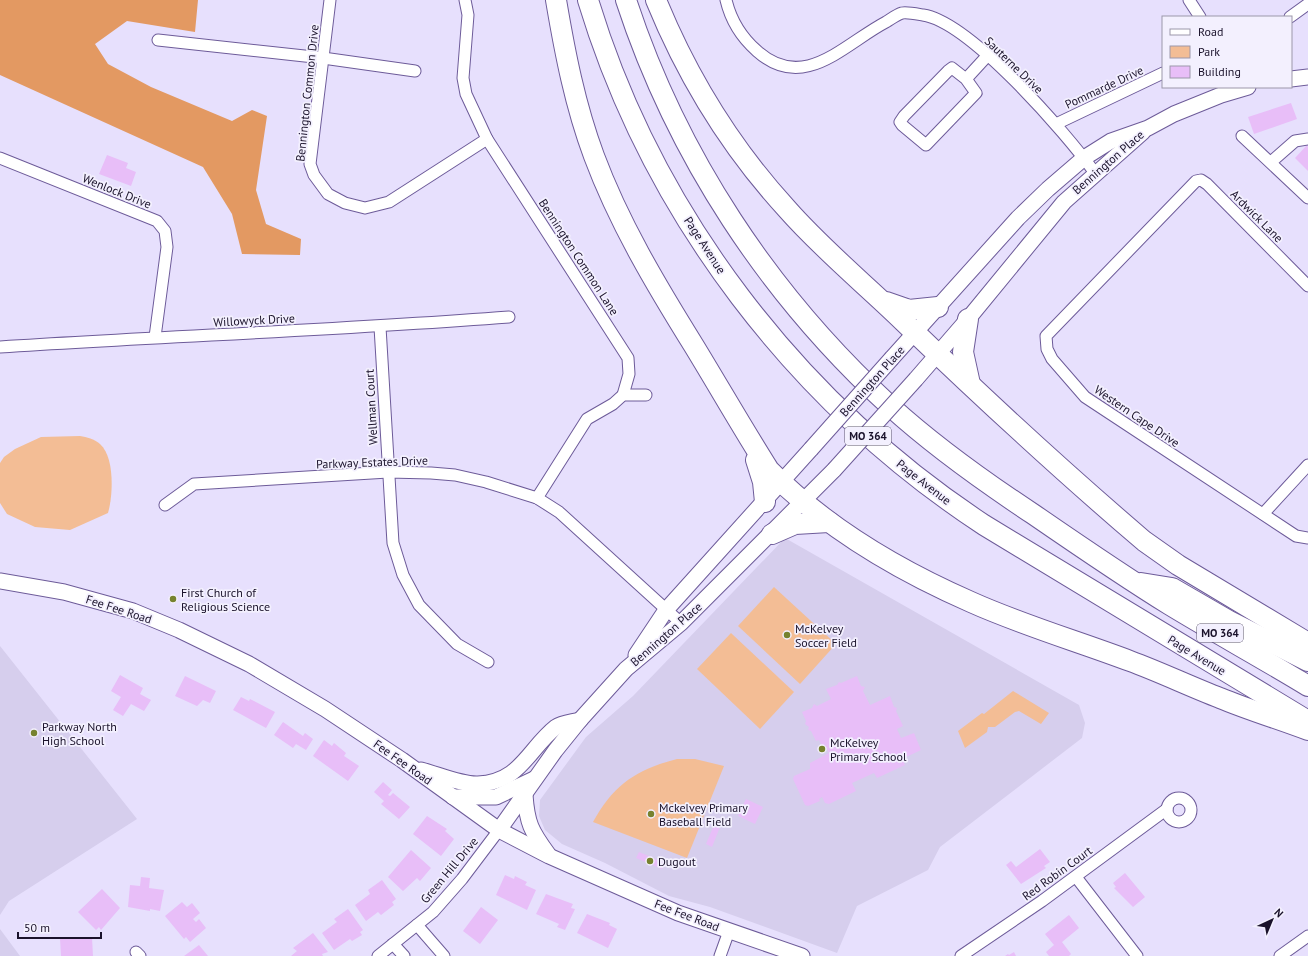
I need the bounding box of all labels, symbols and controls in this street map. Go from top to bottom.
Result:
legend [1162,16,1292,88]
street label: Bennington Common Drive [292,24,322,162]
text: Road [1198,24,1223,39]
street label: Sauterne Drive [982,33,1046,97]
text: Park [1198,44,1220,59]
street label: Pommarde Drive [1062,62,1146,112]
text: Building [1198,64,1241,79]
street label: Bennington Place [1069,127,1147,197]
street label: Wenlock Drive [80,170,154,212]
street label: Ardwick Lane [1228,187,1286,245]
street label: Bennington Common Lane [536,196,622,318]
street label: Page Avenue [681,214,729,276]
street label: Willowyck Drive [213,310,295,330]
street label: Bennington Place [836,343,908,419]
street label: Wellman Court [362,369,380,445]
street label: Western Cape Drive [1091,382,1183,450]
road number: MO 364 [845,427,891,445]
street label: Parkway Estates Drive [316,453,428,471]
street label: Page Avenue [894,456,954,508]
place label: First Church of Religious Science [181,585,270,614]
street label: Fee Fee Road [84,591,154,627]
marker: First Church of Religious Science [168,594,178,604]
street label: Bennington Place [627,599,705,669]
place label: McKelvey Soccer Field [795,621,857,650]
road number: MO 364 [1197,624,1243,642]
marker: McKelvey Soccer Field [782,630,792,640]
street label: Page Avenue [1165,632,1229,678]
place label: Parkway North High School [42,719,117,748]
marker: Parkway North High School [29,728,39,738]
place label: McKelvey Primary School [830,735,907,764]
street label: Fee Fee Road [371,736,435,788]
marker: McKelvey Primary School [817,744,827,754]
place label: Mckelvey Primary Baseball Field [659,800,748,829]
marker: Mckelvey Primary Baseball Field [646,809,656,819]
street label: Green Hill Drive [417,834,481,906]
street label: Red Robin Court [1019,843,1095,903]
place label: Dugout [658,854,696,869]
marker: Dugout [645,856,655,866]
street label: Fee Fee Road [652,896,722,934]
north arrow [1252,900,1292,940]
text: N [1271,905,1286,920]
scale bar [18,914,101,940]
text: 50 m [24,920,50,935]

